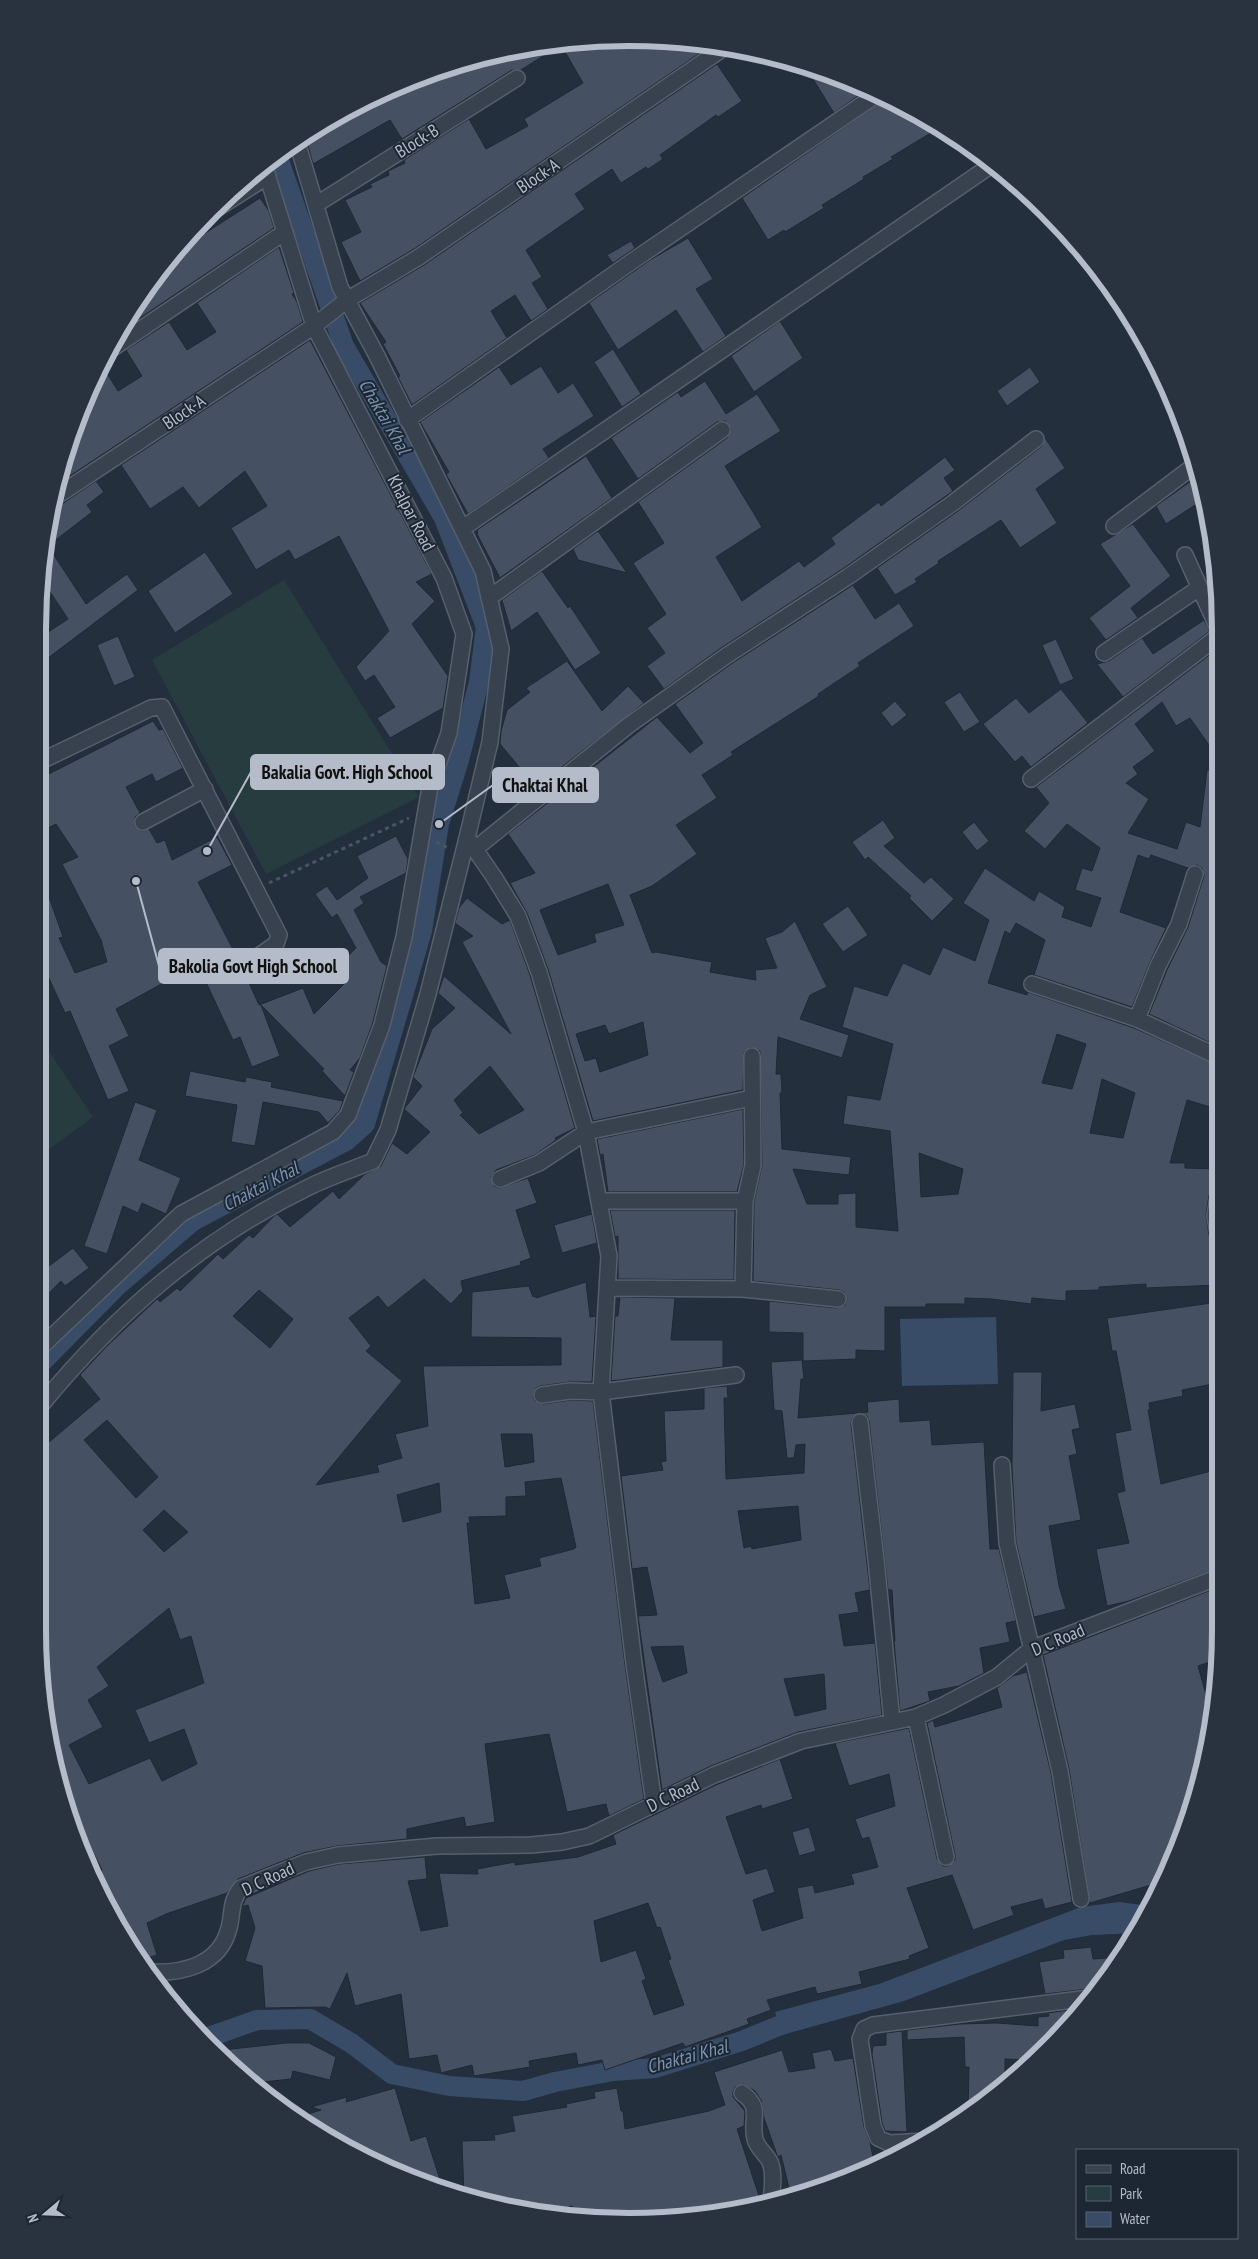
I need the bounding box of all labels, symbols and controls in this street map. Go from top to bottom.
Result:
street label: Block-B [391,118,443,163]
street label: Block-A [512,153,564,198]
water label: Chaktai Khal [354,374,417,459]
street label: Block-A [158,389,210,434]
street label: Khalpar Road [382,471,440,555]
callout: Bakalia Govt. High School [251,755,444,789]
text: Bakalia Govt. High School [262,760,433,784]
callout: Chaktai Khal [493,768,598,802]
text: Chaktai Khal [502,773,588,797]
callout: Bakolia Govt High School [159,949,348,983]
text: Bakolia Govt High School [169,954,338,978]
water label: Chaktai Khal [218,1155,304,1216]
street label: D C Road [1028,1618,1088,1661]
street label: D C Road [643,1772,703,1817]
street label: D C Road [238,1856,298,1901]
water label: Chaktai Khal [644,2033,732,2078]
legend [1076,2149,1238,2239]
text: Road [1120,2159,1146,2178]
text: Park [1120,2184,1142,2203]
north arrow [20,2189,70,2239]
text: Water [1120,2209,1151,2228]
text: N [23,2212,42,2225]

